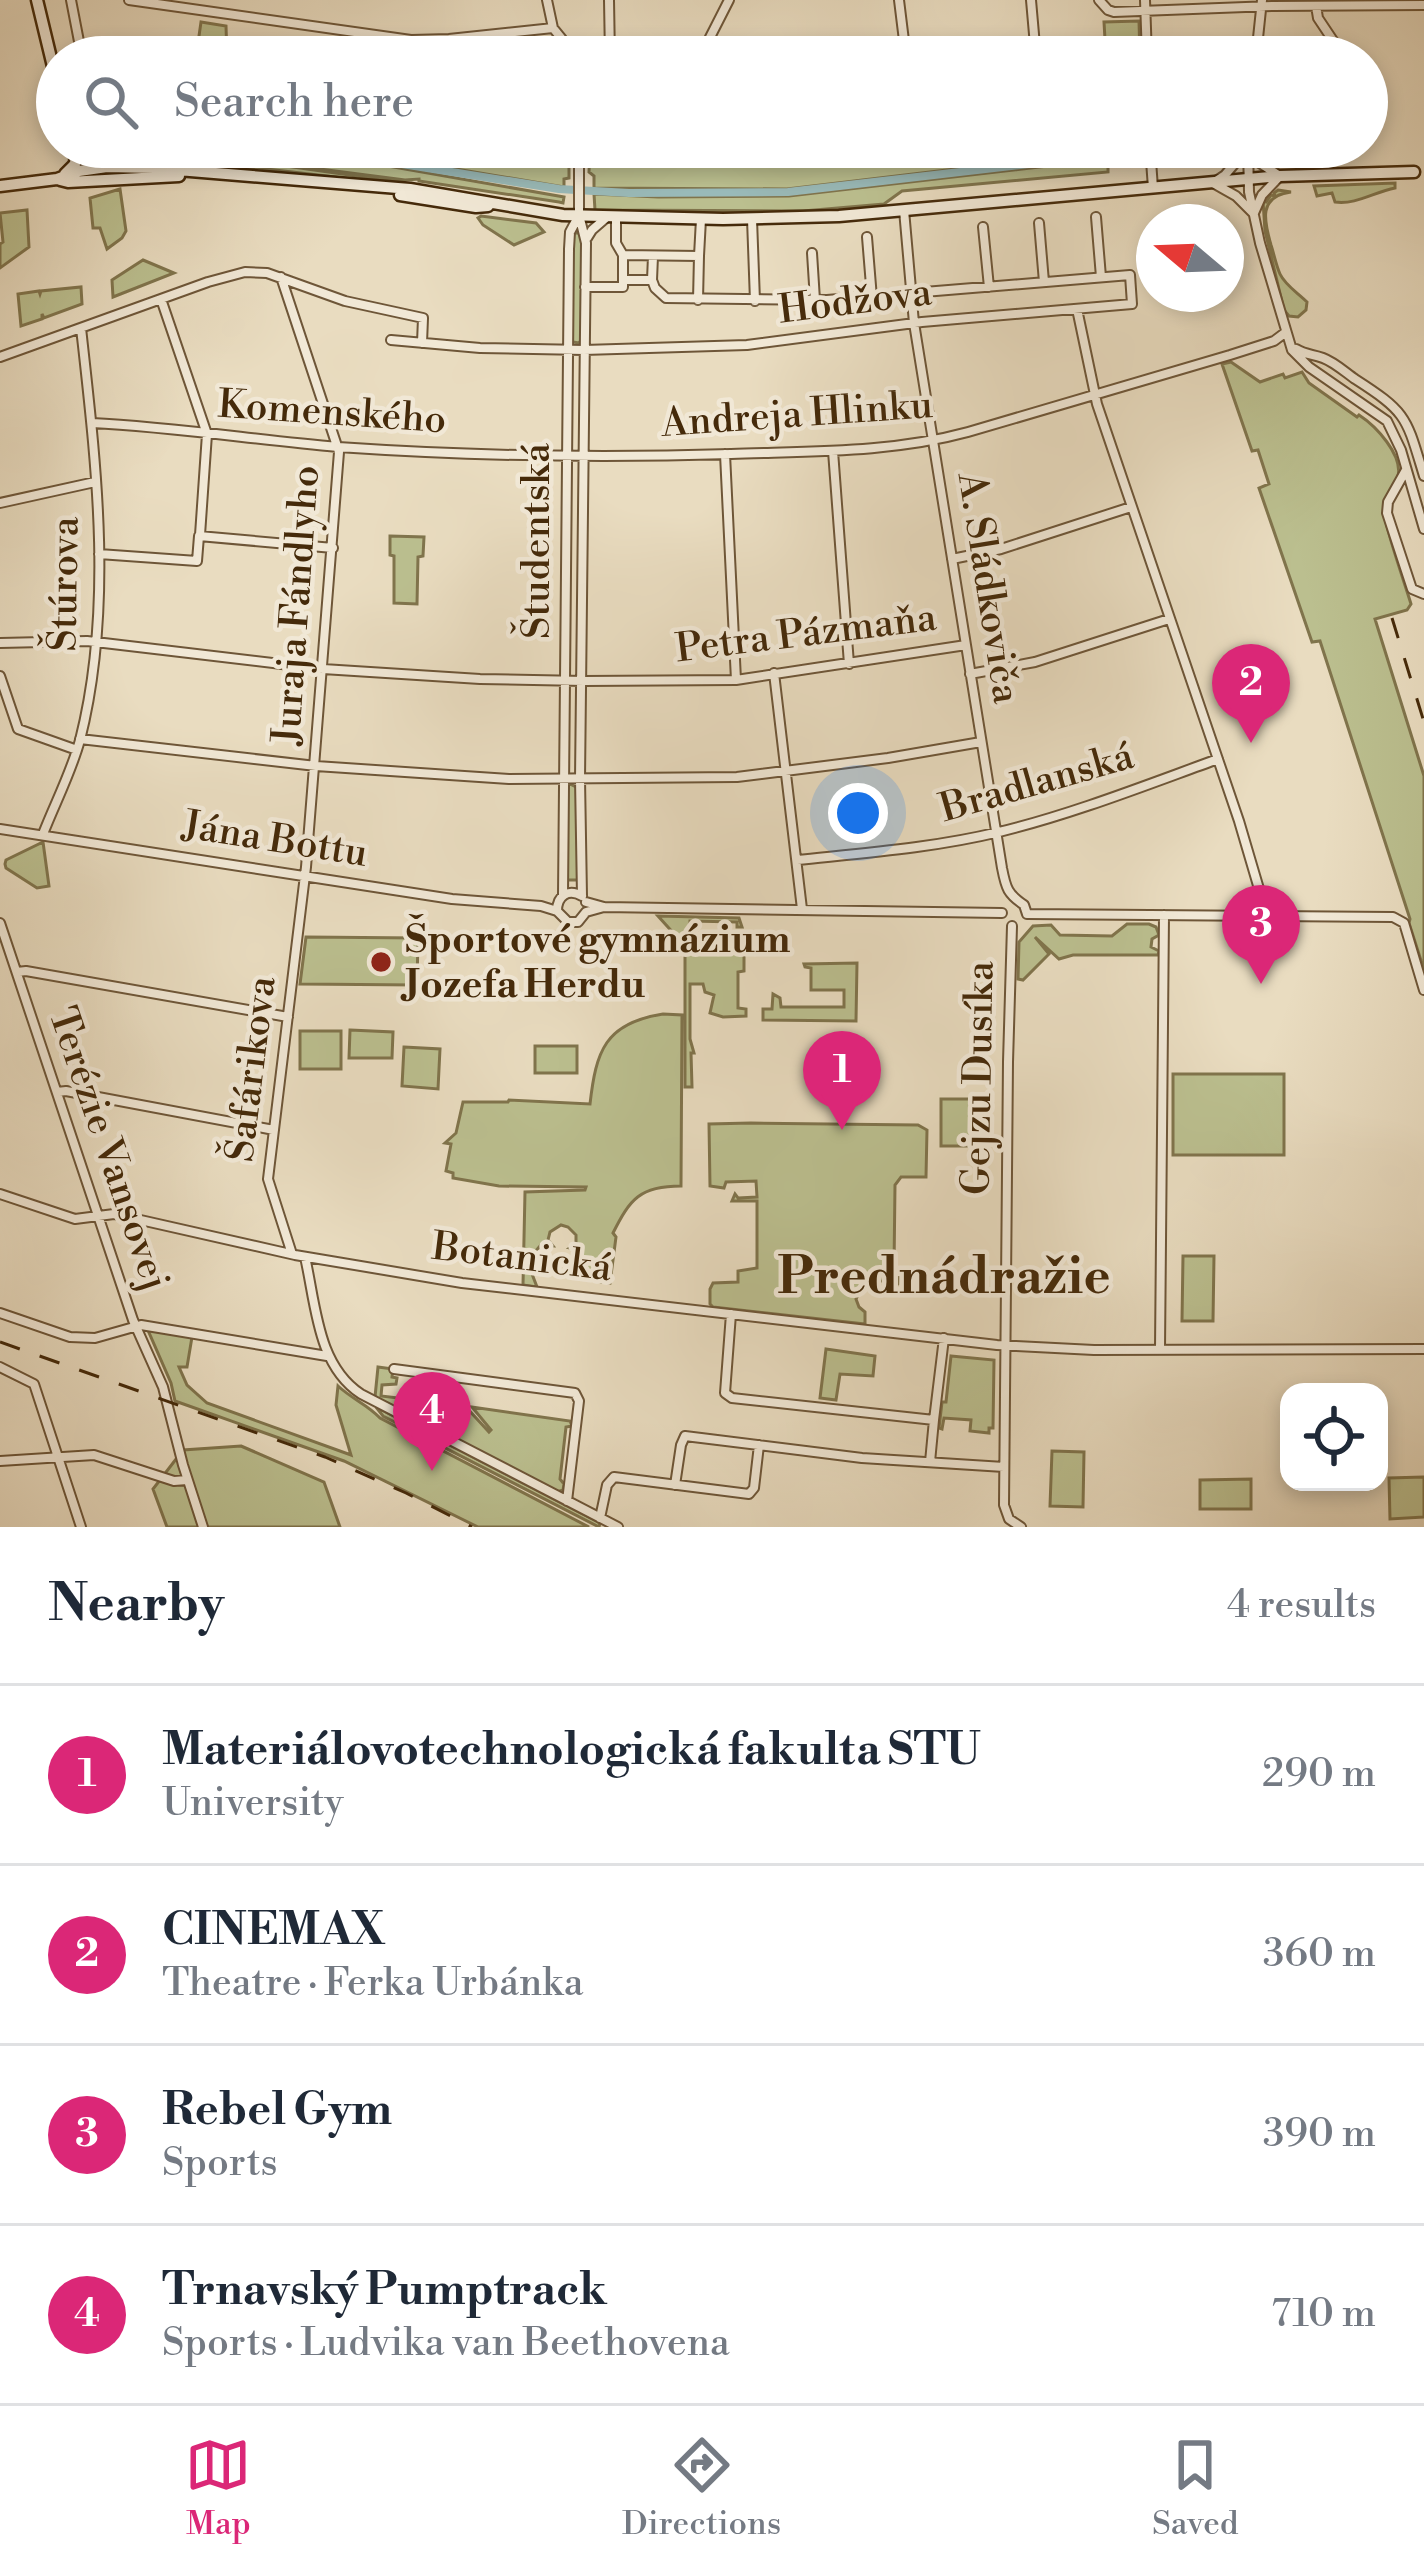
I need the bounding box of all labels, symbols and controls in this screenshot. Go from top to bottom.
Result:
search box [36,36,1388,168]
icon: search [78,69,144,135]
text: Search here [174,74,414,131]
north arrow [1136,204,1244,312]
street label: Hodžova [776,268,935,336]
street label: Komenského [216,381,448,445]
street label: Andreja Hlinku [659,381,934,449]
street label: Študentská [510,443,562,639]
street label: Juraja Fándlyho [263,464,331,748]
street label: A. Sládkoviča [945,468,1030,707]
street label: Štúrova [36,516,91,652]
street label: Petra Pázmaňa [673,594,939,674]
pin: 2 [1212,644,1290,743]
street label: Bradlanská [934,732,1140,834]
your location [828,783,888,843]
street label: Jána Bottu [177,801,371,879]
pin: 3 [1222,885,1300,984]
place label: Športové gymnázium Jozefa Herdu [400,914,790,1010]
marker: Športové gymnázium Jozefa Herdu [368,949,394,975]
street label: Gejzu Dusíka [952,960,1006,1195]
street label: Šafárikova [213,973,288,1165]
street label: Terézie Vansovej [37,1001,179,1297]
pin: 1 [803,1031,881,1130]
street label: Botanická [429,1223,615,1293]
district label: Prednádražie [777,1246,1111,1310]
pin: 4 [393,1372,471,1471]
map controls [1280,1383,1388,1491]
button: locate [1280,1383,1388,1491]
text: Nearby [48,1573,224,1637]
text: 4 results [1227,1581,1376,1630]
text: Materiálovotechnologická fakulta STU [162,1722,981,1779]
text: 1 [78,1750,96,1799]
text: 290 m [1262,1750,1376,1799]
text: University [162,1779,344,1828]
text: CINEMAX [162,1902,385,1959]
text: 2 [75,1930,99,1979]
text: 360 m [1263,1930,1376,1979]
text: Theatre · Ferka Urbánka [162,1959,583,2008]
text: Rebel Gym [162,2082,392,2139]
text: 3 [75,2110,99,2159]
text: 390 m [1263,2110,1376,2159]
text: Sports [162,2139,278,2188]
text: Trnavský Pumptrack [162,2262,607,2319]
text: 4 [74,2290,100,2339]
text: 710 m [1271,2290,1376,2339]
text: Sports · Ludvika van Beethovena [162,2319,730,2368]
tab: Map [185,2432,251,2545]
tab: Directions [622,2432,781,2545]
tab: Saved [1152,2432,1239,2545]

